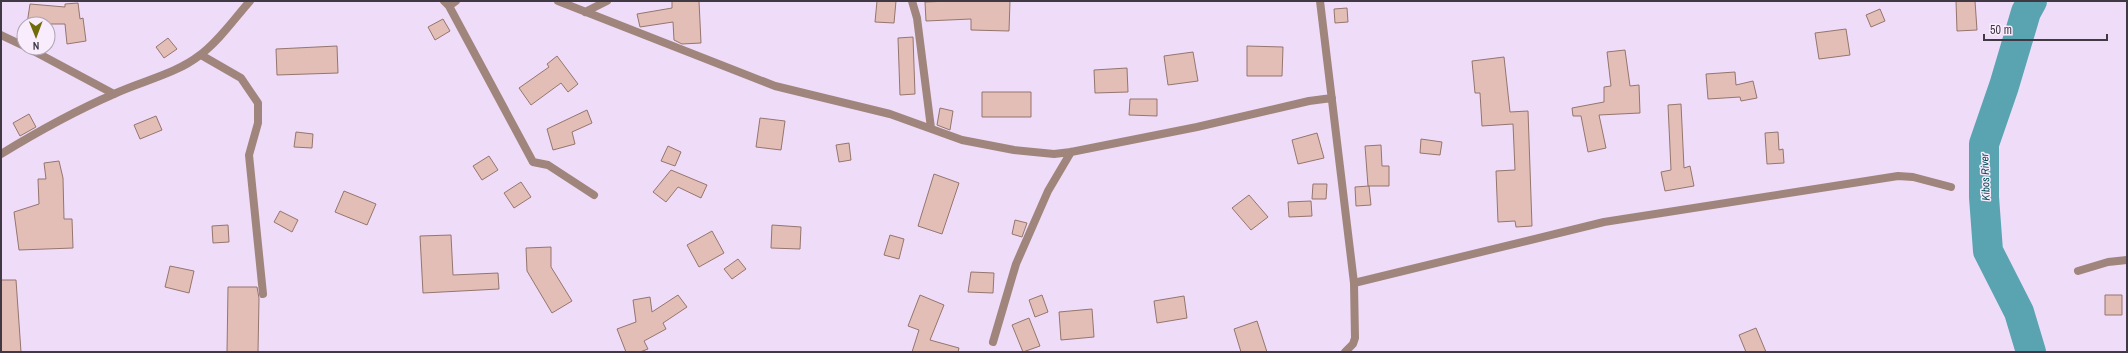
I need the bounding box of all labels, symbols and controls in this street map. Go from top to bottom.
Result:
north arrow [16,16,56,56]
scale bar [1984,16,2107,42]
text: 50 m [1990,22,2012,38]
text: N [33,39,40,53]
water label: Kibos River [1977,152,1993,201]

